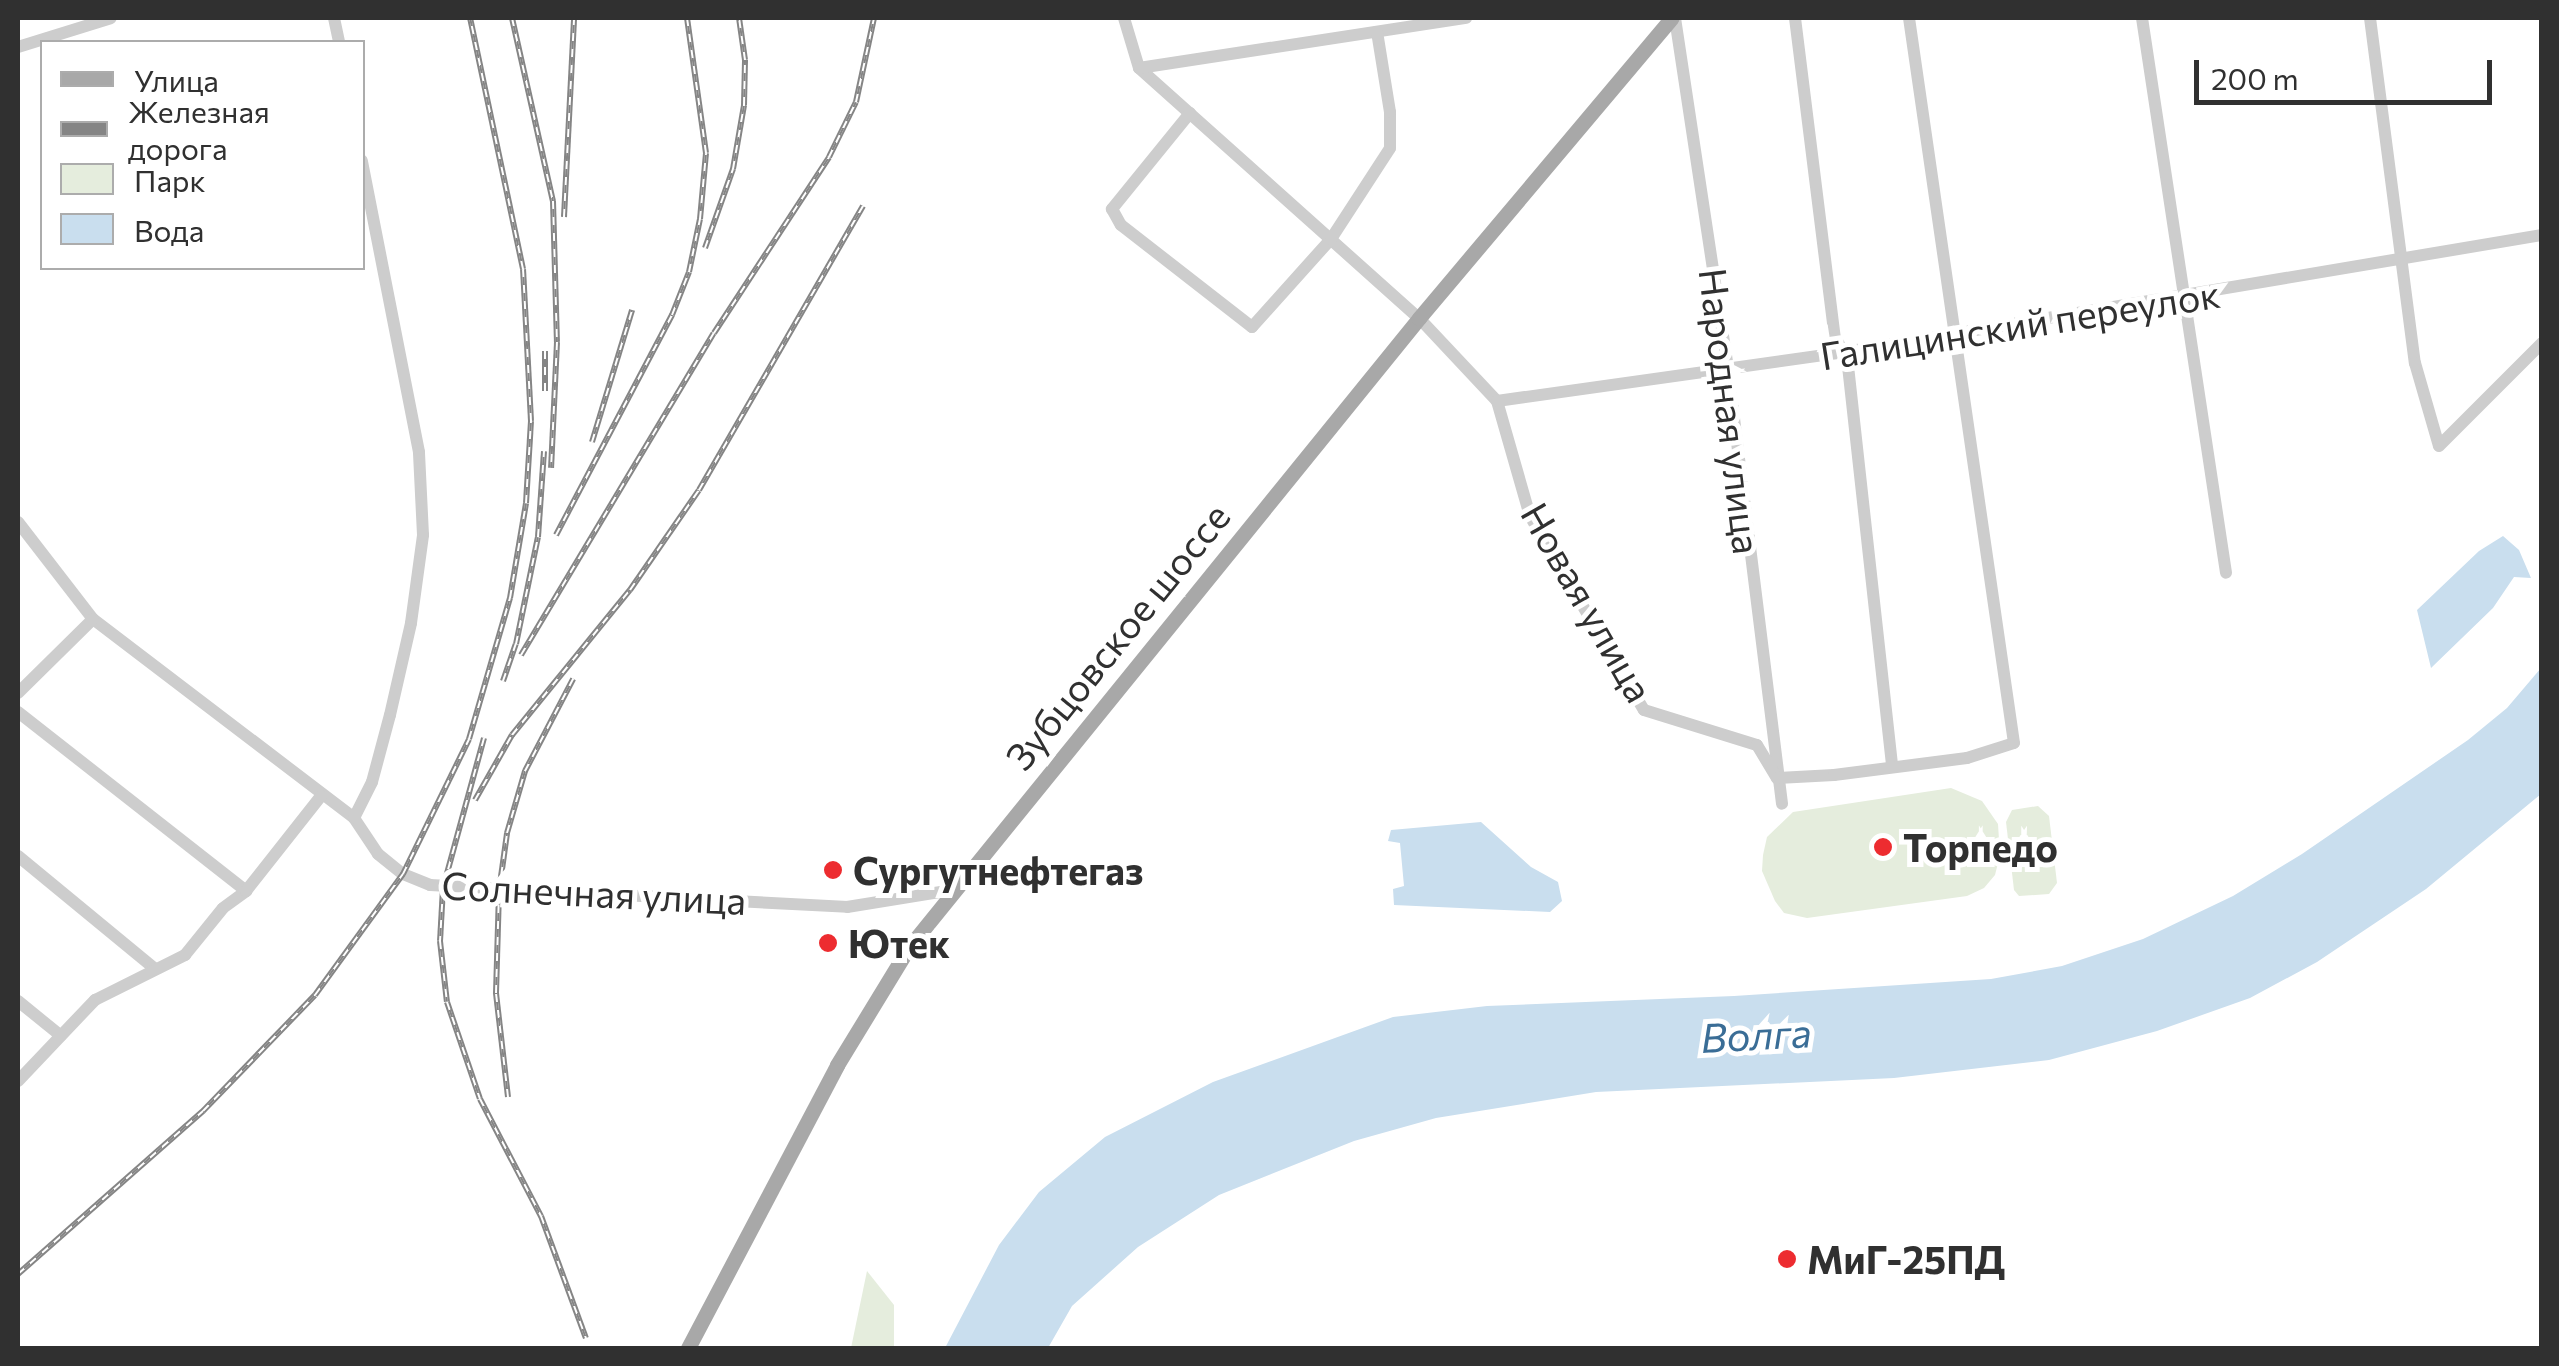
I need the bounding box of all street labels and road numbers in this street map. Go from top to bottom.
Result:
street label: Народная улица [1691,265,1771,557]
street label: Галицинский переулок [1817,270,2223,378]
street label: Зубцовское шоссе [996,494,1238,778]
street label: Новая улица [1513,494,1663,710]
street label: Солнечная улица [441,861,747,923]

